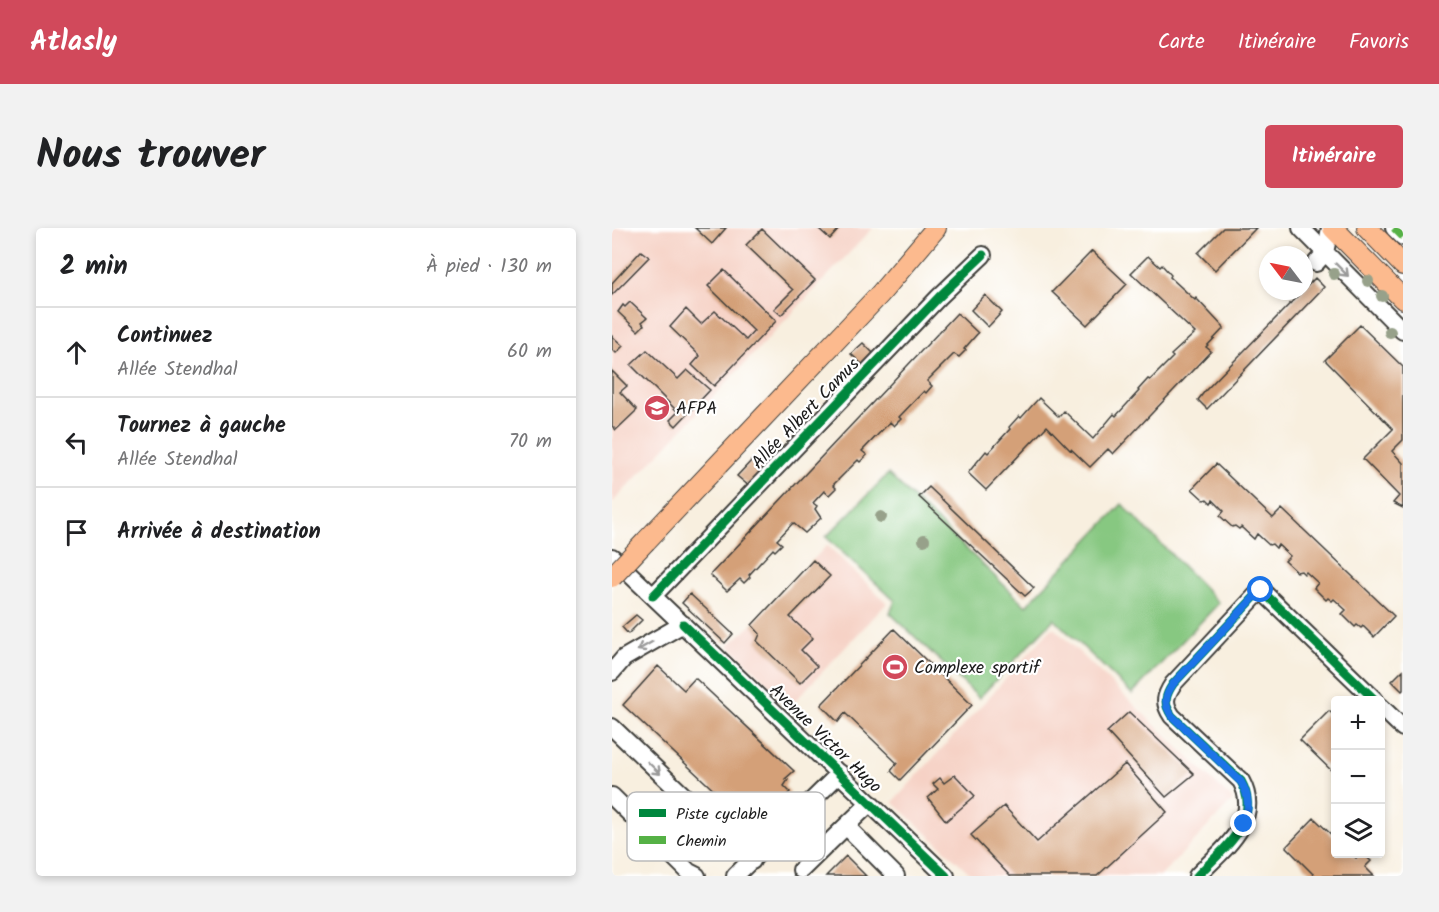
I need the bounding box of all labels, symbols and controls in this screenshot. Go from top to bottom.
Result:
text: Atlasly [30,20,117,65]
text: Carte [1158,26,1205,59]
text: Itinéraire [1238,26,1316,59]
text: Favoris [1349,26,1409,59]
text: Nous trouver [36,123,265,190]
button: Itinéraire [1265,125,1403,188]
text: 2 min [60,246,128,288]
north arrow [1259,246,1313,300]
text: À pied · 130 m [426,251,552,283]
one-way arrow [1335,263,1349,278]
text: Continuez [117,319,213,354]
icon: ahead [60,336,93,369]
text: 60 m [507,336,552,368]
street label: Allée Albert Camus [745,351,867,477]
text: Allée Stendhal [117,354,238,386]
school or university icon: AFPA [642,393,672,423]
place label: AFPA [676,395,717,424]
text: Tournez à gauche [117,409,286,444]
icon: left [60,426,93,459]
text: 70 m [509,426,552,458]
text: Allée Stendhal [117,444,238,476]
text: Arrivée à destination [117,515,321,550]
icon: arrive [60,516,93,549]
route start [1247,576,1273,602]
one-way arrow [637,640,654,652]
sports icon: Complexe sportif [880,652,910,682]
place label: Complexe sportif [914,654,1042,683]
street label: Avenue Victor Hugo [762,677,888,801]
map controls [1331,696,1385,858]
button: + [1331,696,1385,750]
button: − [1331,750,1385,804]
one-way arrow [647,760,662,775]
legend [627,792,825,861]
text: Piste cyclable [676,802,768,827]
button: layers [1331,804,1385,858]
route end [1230,810,1256,836]
text: Chemin [676,829,726,854]

